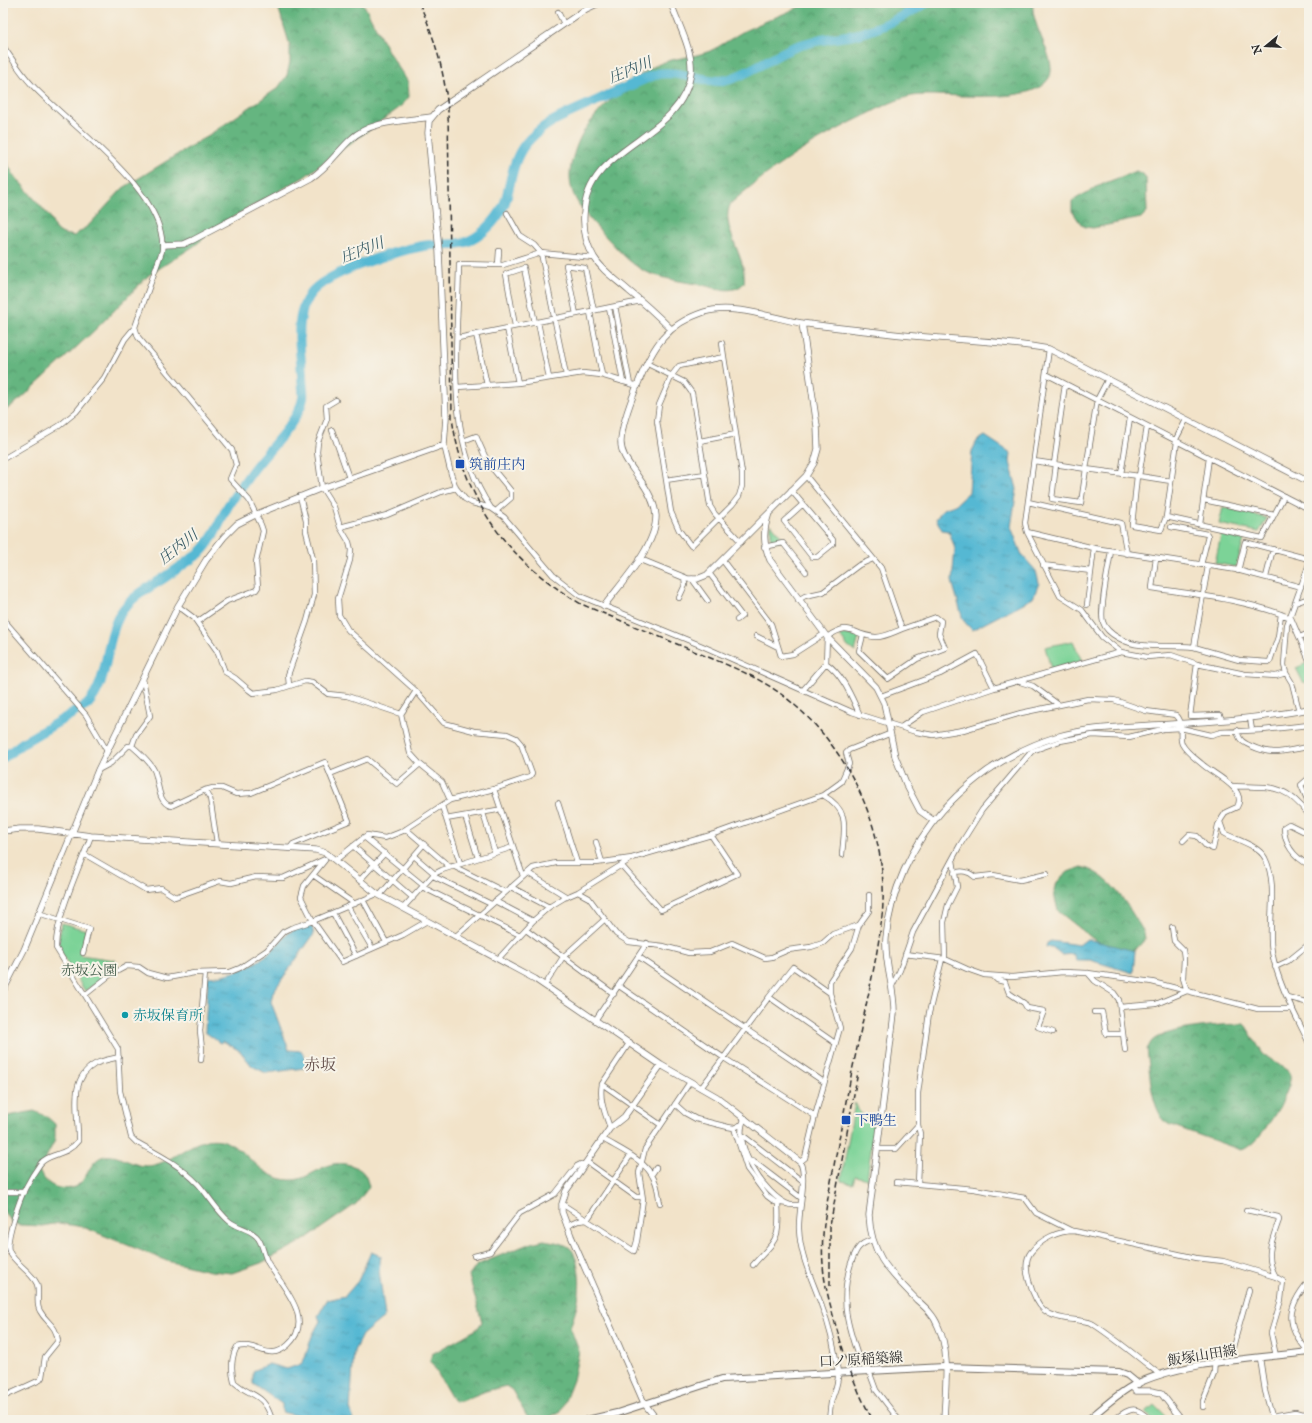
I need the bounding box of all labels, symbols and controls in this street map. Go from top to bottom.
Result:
north arrow [1246,26,1286,66]
text: N [1249,42,1266,56]
water label: 庄内川 [606,52,656,88]
water label: 庄内川 [338,233,388,267]
place label: 筑前庄内 [469,456,525,474]
marker: 筑前庄内 [454,458,466,470]
water label: 庄内川 [155,525,203,569]
park label: 赤坂公園 [61,962,117,980]
place label: 赤坂保育所 [133,1007,203,1025]
marker: 赤坂保育所 [120,1010,130,1020]
district label: 赤坂 [304,1056,336,1076]
place label: 下鴨生 [855,1112,897,1130]
marker: 下鴨生 [840,1114,852,1126]
street label: 飯塚山田線 [1166,1342,1238,1370]
street label: 口ノ原稲築線 [819,1349,903,1371]

